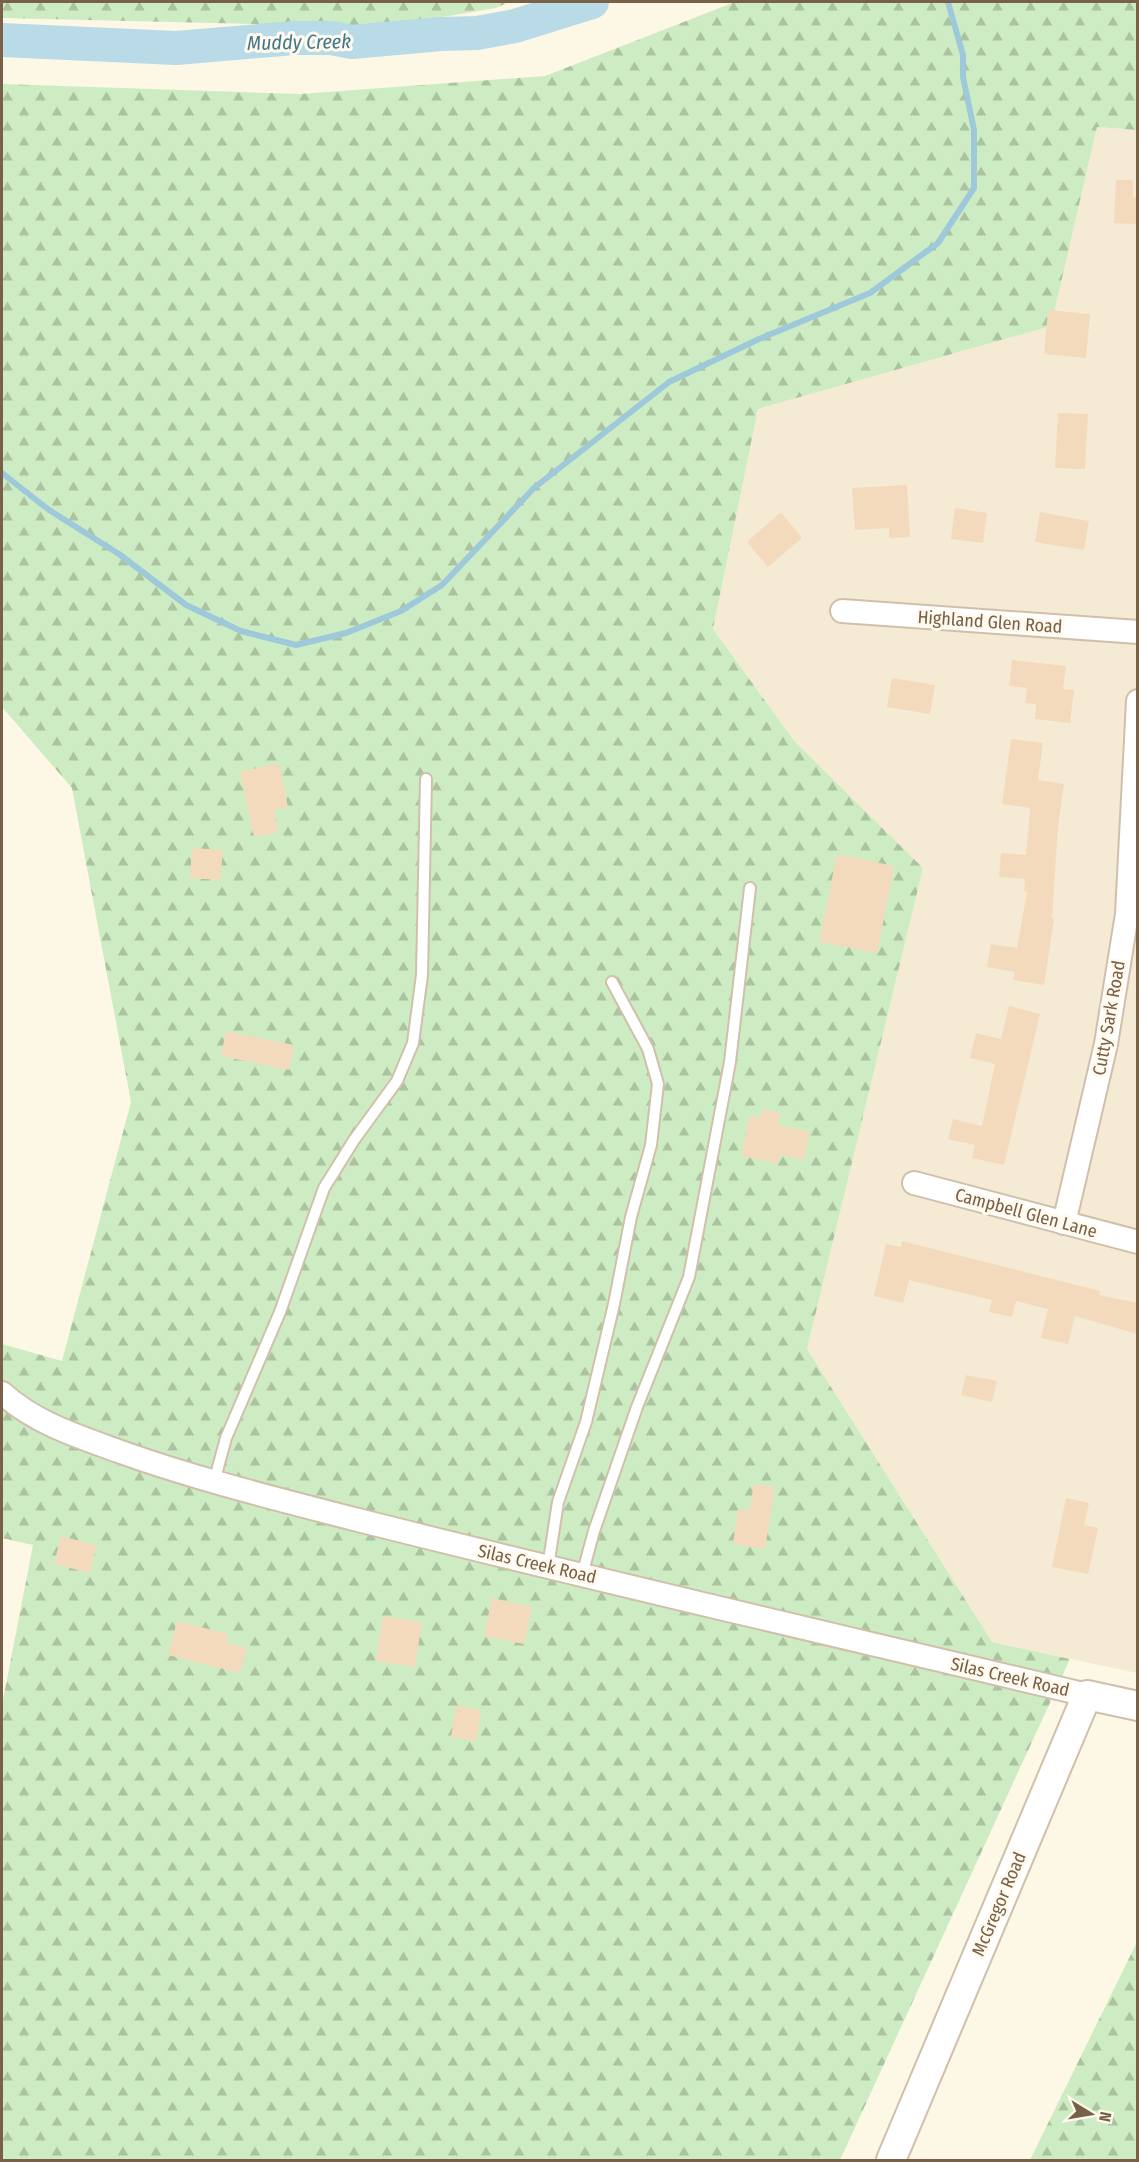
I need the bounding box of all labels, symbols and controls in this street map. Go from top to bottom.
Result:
water label: Muddy Creek [247,29,351,55]
street label: Highland Glen Road [917,606,1063,638]
street label: Cutty Sark Road [1088,959,1130,1077]
street label: Campbell Glen Lane [953,1183,1099,1243]
street label: Silas Creek Road [476,1540,598,1588]
street label: Silas Creek Road [949,1653,1071,1701]
street label: McGregor Road [967,1849,1031,1959]
north arrow [1061,2084,1121,2144]
text: N [1095,2110,1115,2123]

